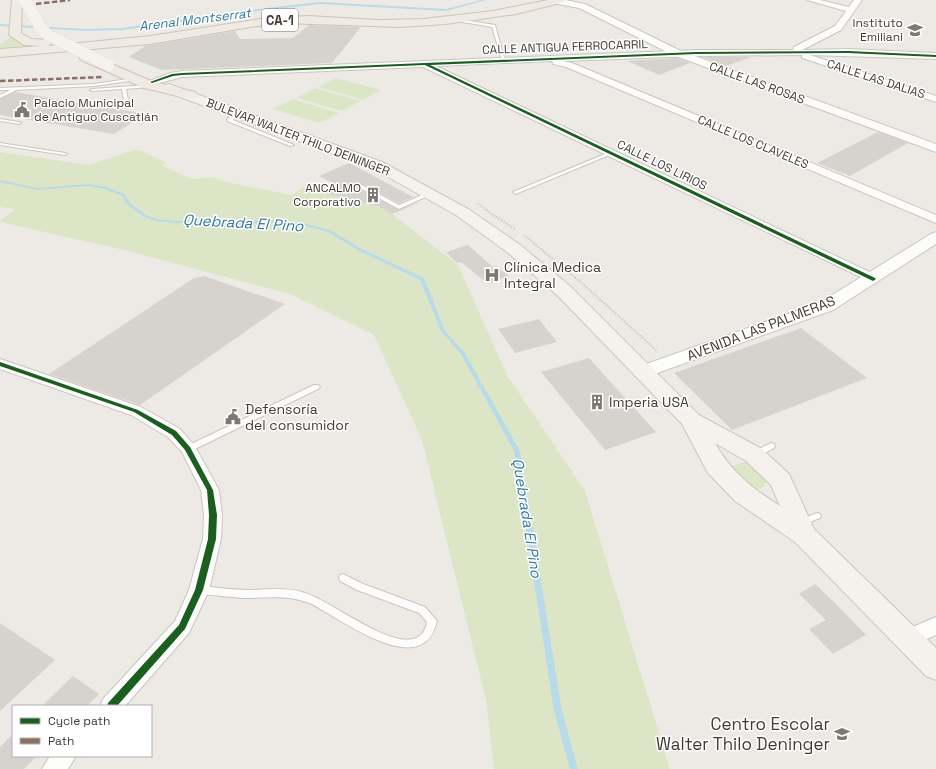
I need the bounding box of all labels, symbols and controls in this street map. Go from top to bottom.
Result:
water label: Arenal Montserrat [138,4,253,35]
road number: CA-1 [262,9,298,31]
place label: Instituto Emiliani [852,15,903,45]
school or university icon: Instituto Emiliani [906,21,924,39]
street label: CALLE ANTIGUA FERROCARRIL [482,36,649,58]
street label: CALLE LAS DALIAS [825,56,927,102]
street label: CALLE LAS ROSAS [707,58,807,108]
street label: BULEVAR WALTER THILO DEININGER [204,94,392,180]
place label: Palacio Municipal de Antiguo Cuscatlán [34,95,158,125]
public building icon: Palacio Municipal de Antiguo Cuscatlán [13,101,31,119]
street label: CALLE LOS CLAVELES [695,111,811,173]
street label: CALLE LOS LIRIOS [614,136,710,194]
place label: ANCALMO Corporativo [293,180,361,210]
building icon: ANCALMO Corporativo [364,186,382,204]
water label: Quebrada El Pino [182,210,305,235]
place label: Clínica Medica Integral [504,258,601,292]
hospital icon: Clínica Medica Integral [483,266,501,284]
street label: AVENIDA LAS PALMERAS [684,291,838,365]
building icon: Imperia USA [588,393,606,411]
place label: Imperia USA [609,393,689,411]
place label: Defensoría del consumidor [245,400,349,434]
public building icon: Defensoría del consumidor [224,408,242,426]
water label: Quebrada El Pino [509,457,546,580]
legend [12,705,152,757]
text: Cycle path [48,713,110,729]
place label: Centro Escolar Walter Thilo Deninger [656,713,830,755]
school or university icon: Centro Escolar Walter Thilo Deninger [833,725,851,743]
text: Path [48,733,74,749]

